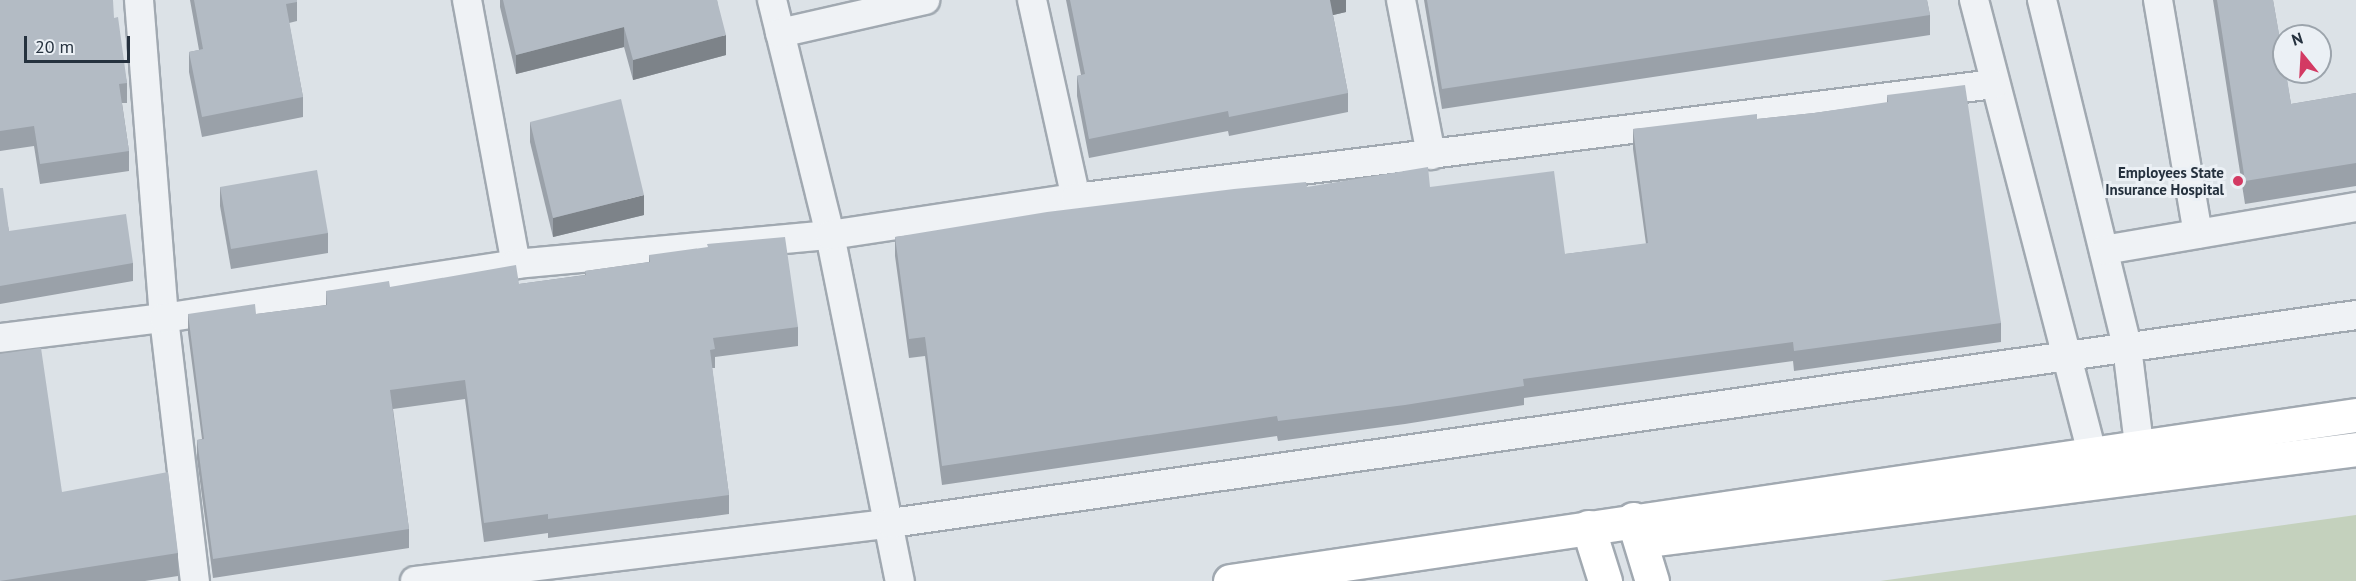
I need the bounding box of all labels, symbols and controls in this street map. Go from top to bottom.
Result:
scale bar [27,24,134,62]
north arrow [2272,24,2332,84]
text: N [2289,28,2305,50]
text: 20 m [35,35,74,58]
place label: Employees State Insurance Hospital [2105,163,2224,198]
marker: Employees State Insurance Hospital [2229,172,2247,190]

